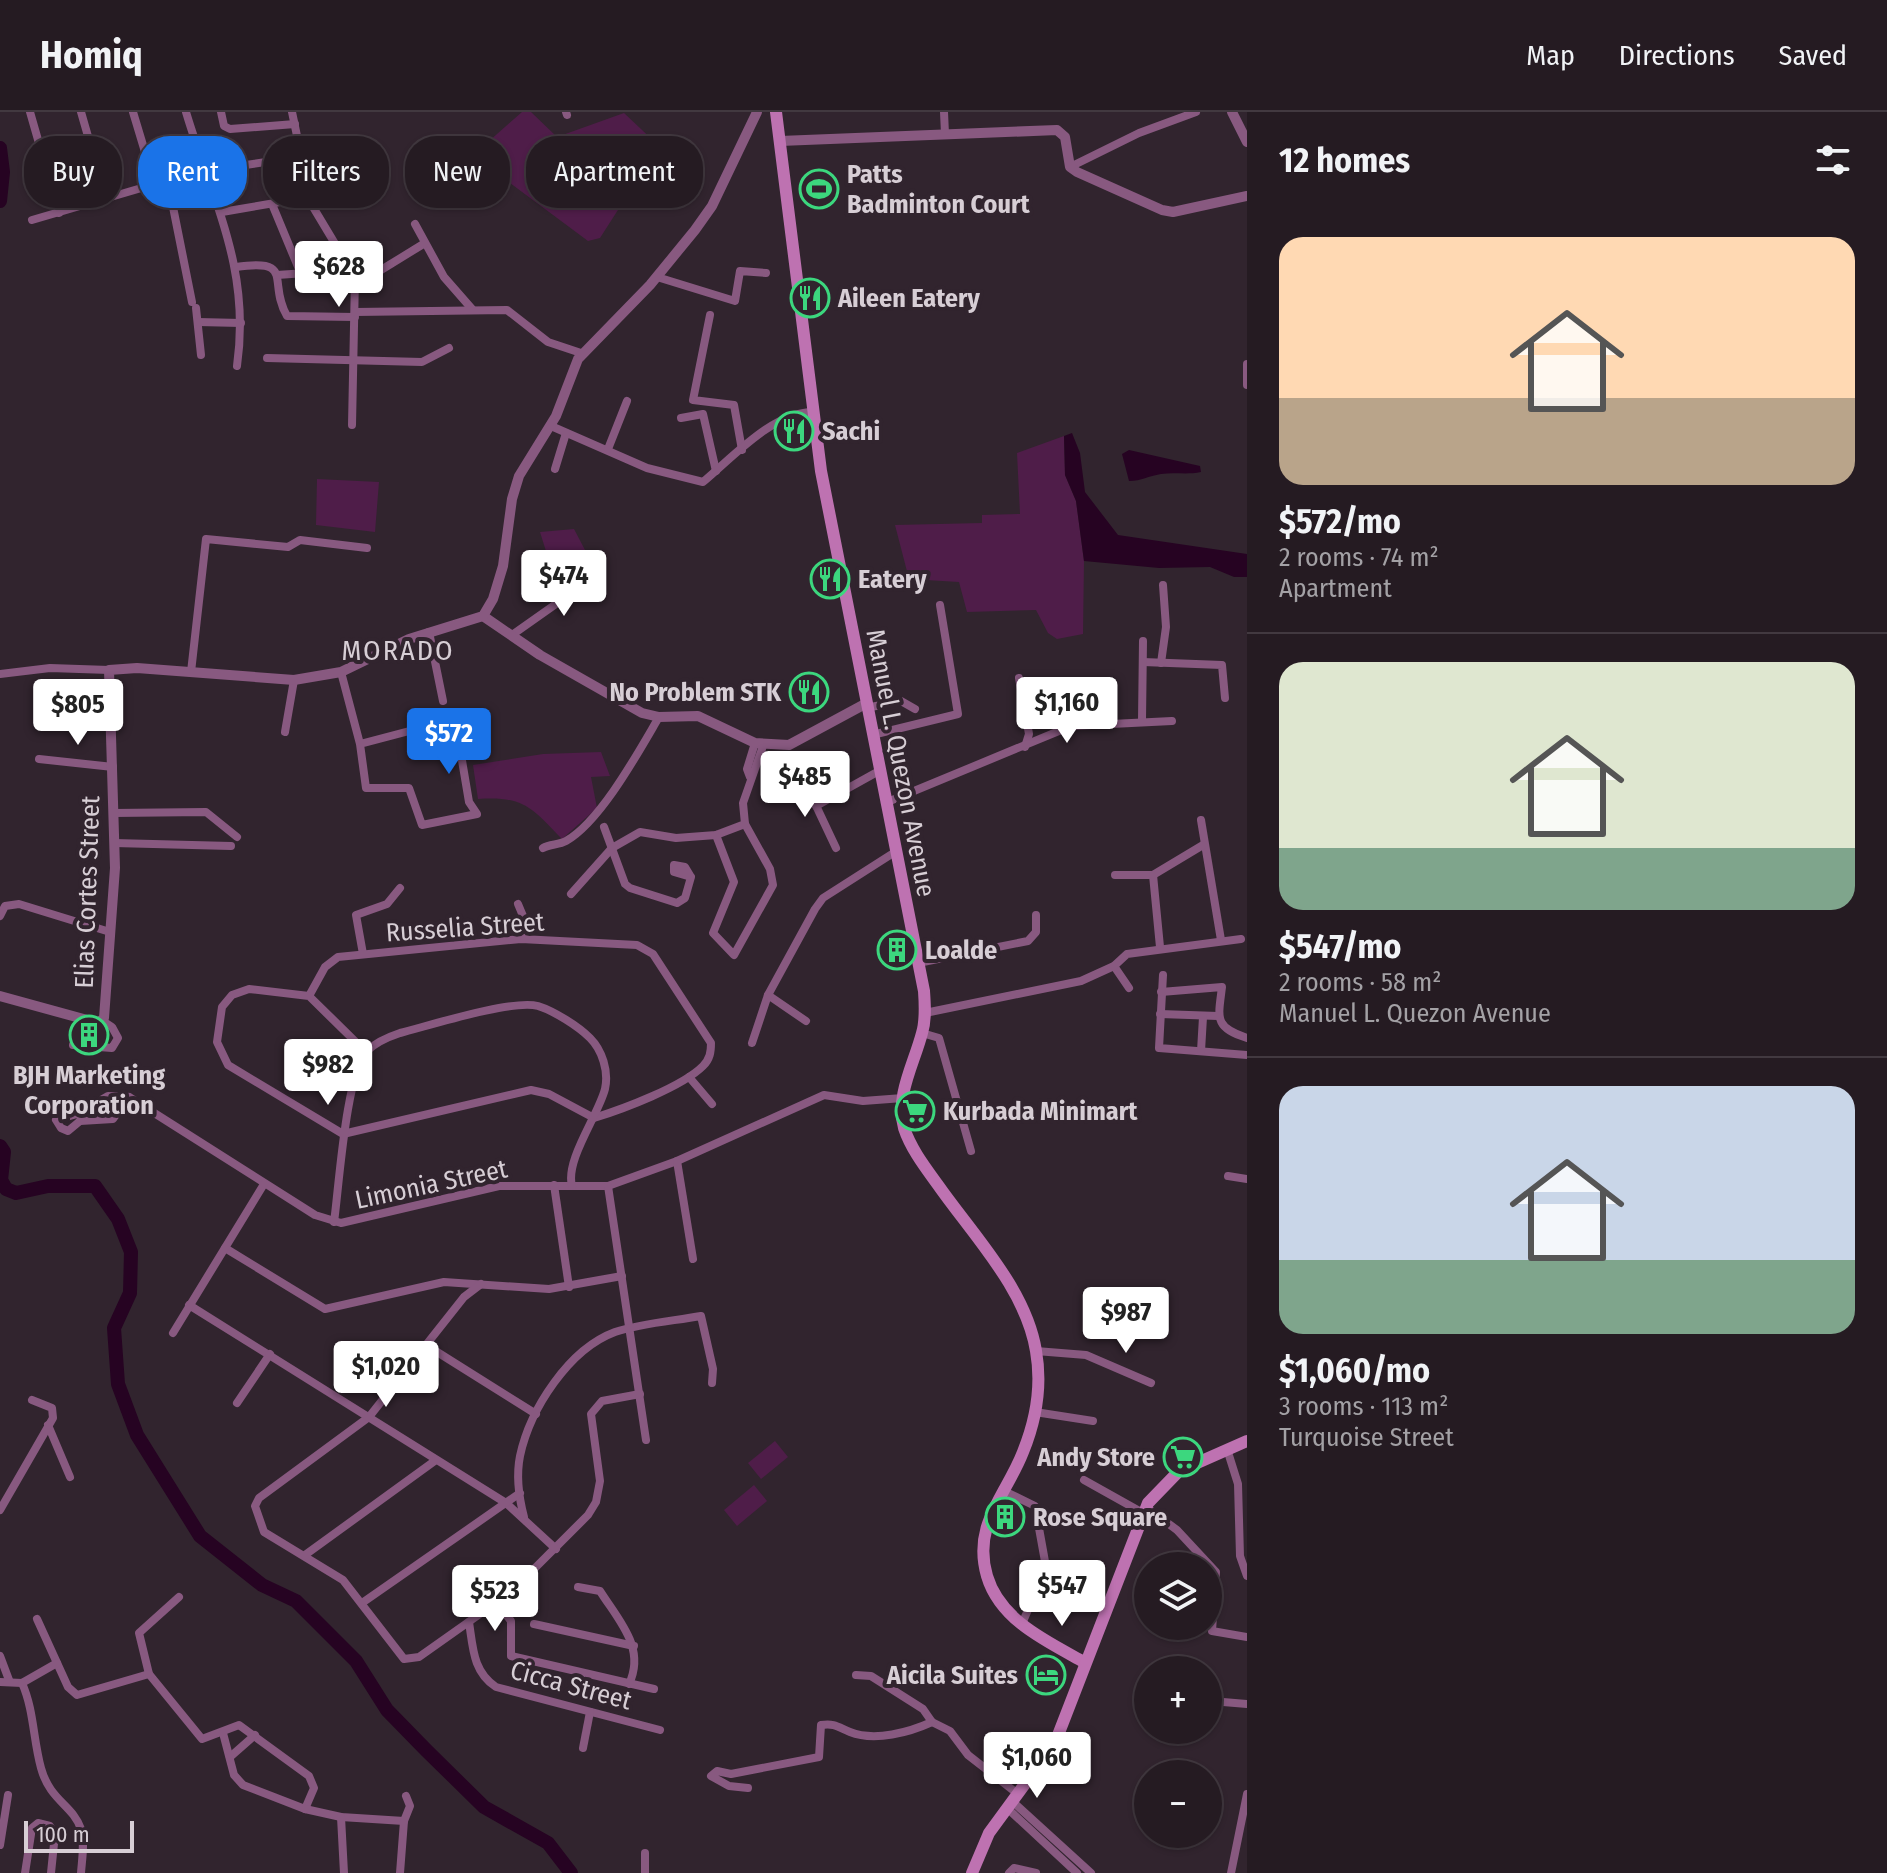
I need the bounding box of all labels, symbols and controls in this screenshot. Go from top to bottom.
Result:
text: Homiq [40,32,143,78]
text: Map [1526,39,1575,72]
text: Directions [1619,39,1735,72]
text: Saved [1779,39,1847,72]
chip: Buy [24,136,122,208]
chip: Rent [138,136,247,208]
chip: Filters [263,136,389,208]
chip: New [405,136,510,208]
chip: Apartment [526,136,703,208]
icon: filters [1811,138,1855,182]
text: 12 homes [1279,140,1410,181]
place label: Patts Badminton Court [847,159,1030,220]
sports icon: Patts Badminton Court [798,168,840,210]
pin: $628 [292,241,386,309]
text: $628 [313,251,365,282]
restaurant icon: Aileen Eatery [789,277,831,319]
place label: Aileen Eatery [837,283,981,314]
icon: home [1495,289,1639,433]
restaurant icon: Sachi [773,410,815,452]
place label: Sachi [822,416,880,447]
text: $572/mo [1279,501,1401,542]
text: 2 rooms · 74 m² [1279,542,1439,573]
pin: $474 [517,550,611,618]
restaurant icon: Eatery [809,558,851,600]
text: $474 [539,560,589,591]
place label: Eatery [858,564,927,595]
text: Apartment [1279,573,1392,604]
street label: Manuel L. Quezon Avenue [859,627,942,899]
district label: MORADO [341,634,455,667]
restaurant icon: No Problem STK [788,671,830,713]
place label: No Problem STK [610,677,782,708]
pin: $1,160 [1002,677,1132,745]
pin: $805 [31,679,125,747]
text: $1,160 [1034,687,1100,718]
text: $805 [51,689,105,720]
pin: $572 [402,708,496,776]
icon: home [1495,714,1639,858]
text: $572 [425,718,473,749]
pin: $485 [758,751,852,819]
text: $485 [779,761,831,792]
street label: Elias Cortes Street [69,795,106,989]
street label: Russelia Street [385,906,546,948]
text: $547/mo [1279,926,1402,967]
building icon: Loalde [876,929,918,971]
place label: Loalde [925,935,997,966]
text: 2 rooms · 58 m² [1279,967,1441,998]
text: Manuel L. Quezon Avenue [1279,998,1551,1029]
building icon: BJH Marketing Corporation [68,1014,110,1056]
pin: $982 [281,1039,375,1107]
text: $982 [302,1049,354,1080]
place label: BJH Marketing Corporation [13,1060,165,1121]
supermarket icon: Kurbada Minimart [894,1090,936,1132]
place label: Kurbada Minimart [943,1096,1138,1127]
icon: home [1495,1138,1639,1282]
street label: Limonia Street [352,1153,511,1216]
pin: $987 [1079,1287,1173,1355]
text: $987 [1101,1297,1151,1328]
pin: $1,020 [321,1341,451,1409]
text: $1,060/mo [1279,1350,1430,1391]
text: $1,020 [352,1351,420,1382]
text: 3 rooms · 113 m² [1279,1391,1448,1422]
text: Turquoise Street [1279,1422,1454,1453]
supermarket icon: Andy Store [1162,1436,1204,1478]
place label: Andy Store [1036,1442,1155,1473]
building icon: Rose Square [984,1496,1026,1538]
place label: Rose Square [1033,1502,1167,1533]
map controls [1134,1552,1222,1848]
button: layers [1134,1552,1222,1640]
pin: $547 [1015,1560,1109,1628]
pin: $523 [448,1565,542,1633]
text: $547 [1037,1570,1087,1601]
text: $523 [470,1575,520,1606]
street label: Cicca Street [507,1654,635,1717]
hotel icon: Aicila Suites [1025,1654,1067,1696]
button: + [1134,1656,1222,1744]
place label: Aicila Suites [886,1660,1018,1691]
pin: $1,060 [972,1732,1102,1800]
text: $1,060 [1002,1742,1072,1773]
button: − [1134,1760,1222,1848]
scale bar [24,1817,134,1853]
text: 100 m [36,1821,90,1848]

